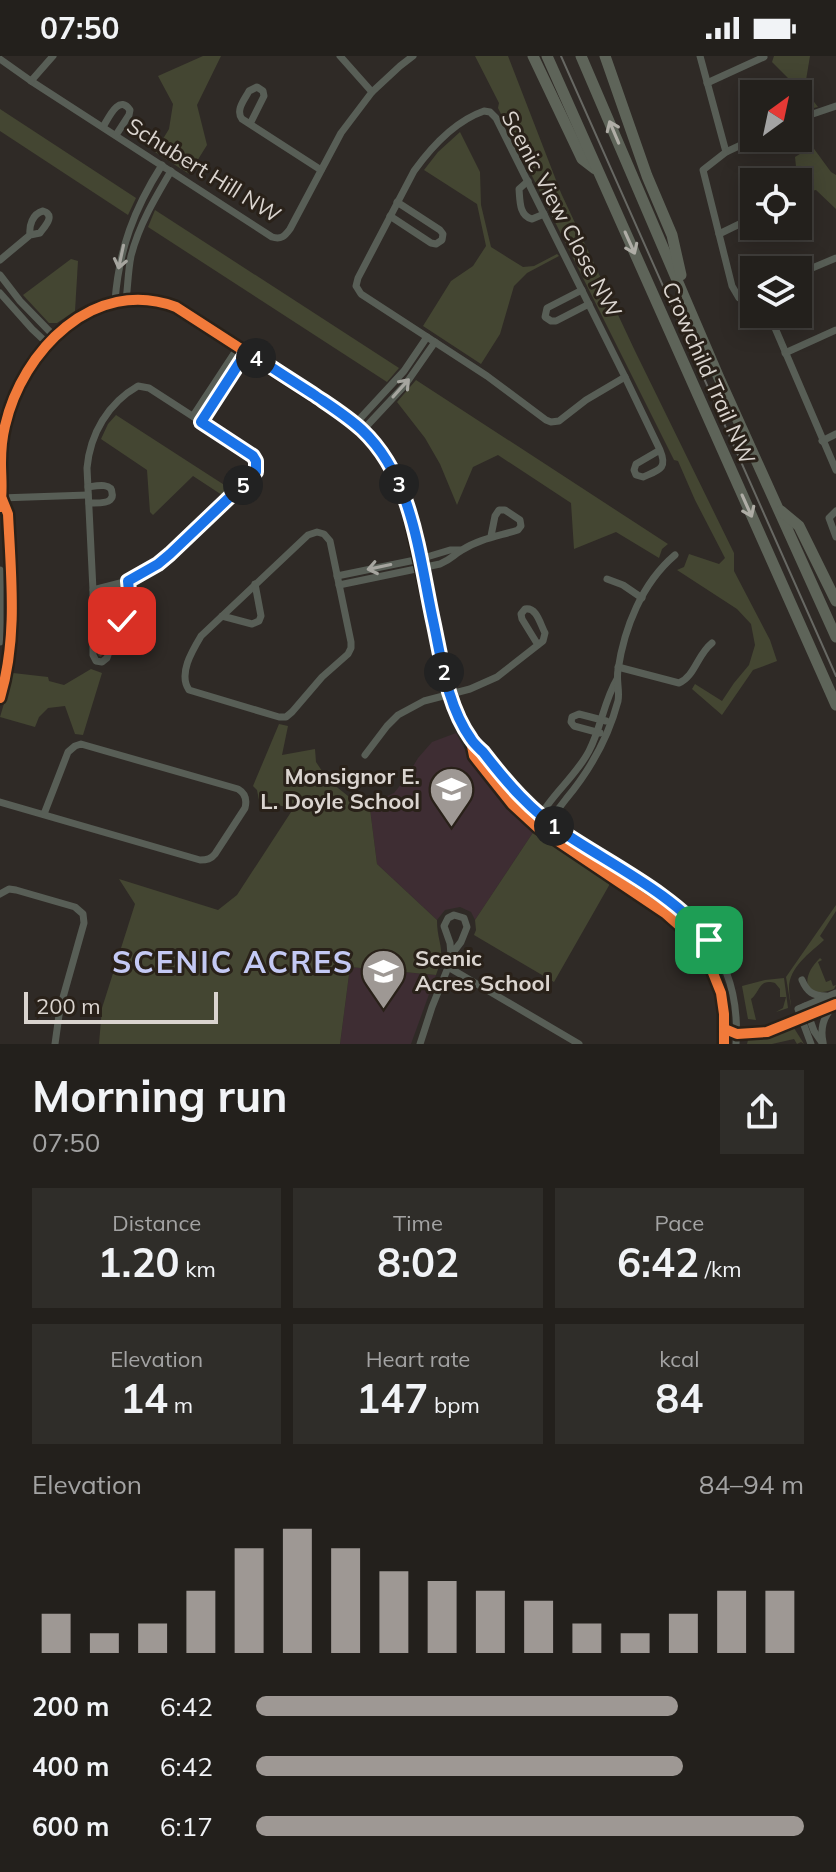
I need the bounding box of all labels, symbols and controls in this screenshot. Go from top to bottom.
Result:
text: 07:50 [40,9,119,47]
north arrow [740,80,812,152]
map controls [740,80,812,328]
street label: Scenic View Close NW [495,106,629,322]
street label: Schubert Hill NW [122,111,286,229]
one-way arrow [606,120,621,144]
button: locate [740,168,812,240]
one-way arrow [623,231,638,255]
one-way arrow [113,243,128,269]
button: layers [740,256,812,328]
street label: Crowchild Trail NW [656,277,762,469]
pin: 4 [236,338,276,378]
text: 4 [249,344,263,372]
one-way arrow [392,379,410,399]
pin: 3 [379,464,419,504]
pin: 5 [223,465,263,505]
text: 3 [392,470,406,498]
text: 5 [236,471,250,499]
one-way arrow [740,494,755,518]
one-way arrow [366,560,392,575]
pin [88,587,156,655]
icon: check [100,599,144,643]
pin: 2 [424,652,464,692]
text: 2 [437,658,451,686]
place label: Monsignor E. L. Doyle School [260,762,420,815]
school or university icon: Monsignor E. L. Doyle School [427,765,475,828]
pin: 1 [534,806,574,846]
text: 1 [547,812,561,840]
pin [675,906,743,974]
icon: arrive [687,918,731,962]
district label: SCENIC ACRES [112,943,354,981]
place label: Scenic Acres School [415,944,550,997]
school or university icon: Scenic Acres School [360,947,408,1010]
scale bar [24,988,218,1024]
text: 200 m [36,992,101,1020]
text: Morning run [32,1068,288,1123]
button: share [720,1070,804,1154]
text: 07:50 [32,1126,100,1159]
text: Distance [112,1209,201,1237]
text: Time [393,1209,443,1237]
text: Pace [655,1209,704,1237]
text: 1.20 [98,1237,179,1287]
text: 8:02 [377,1237,459,1287]
text: 6:42 [617,1237,699,1287]
text: km [179,1255,216,1283]
text: /km [699,1255,742,1283]
text: Elevation [110,1345,203,1373]
text: Heart rate [366,1345,470,1373]
text: kcal [659,1345,699,1373]
text: 14 [120,1373,168,1423]
text: 147 [356,1373,428,1423]
text: 84 [655,1373,703,1423]
text: m [168,1391,193,1419]
text: bpm [428,1391,480,1419]
text: Elevation [32,1468,142,1501]
text: 84–94 m [699,1468,804,1501]
text: 200 m [32,1690,109,1723]
text: 6:42 [160,1690,213,1723]
text: 400 m [32,1750,109,1783]
text: 6:42 [160,1750,213,1783]
text: 600 m [32,1810,109,1843]
text: 6:17 [160,1810,213,1843]

